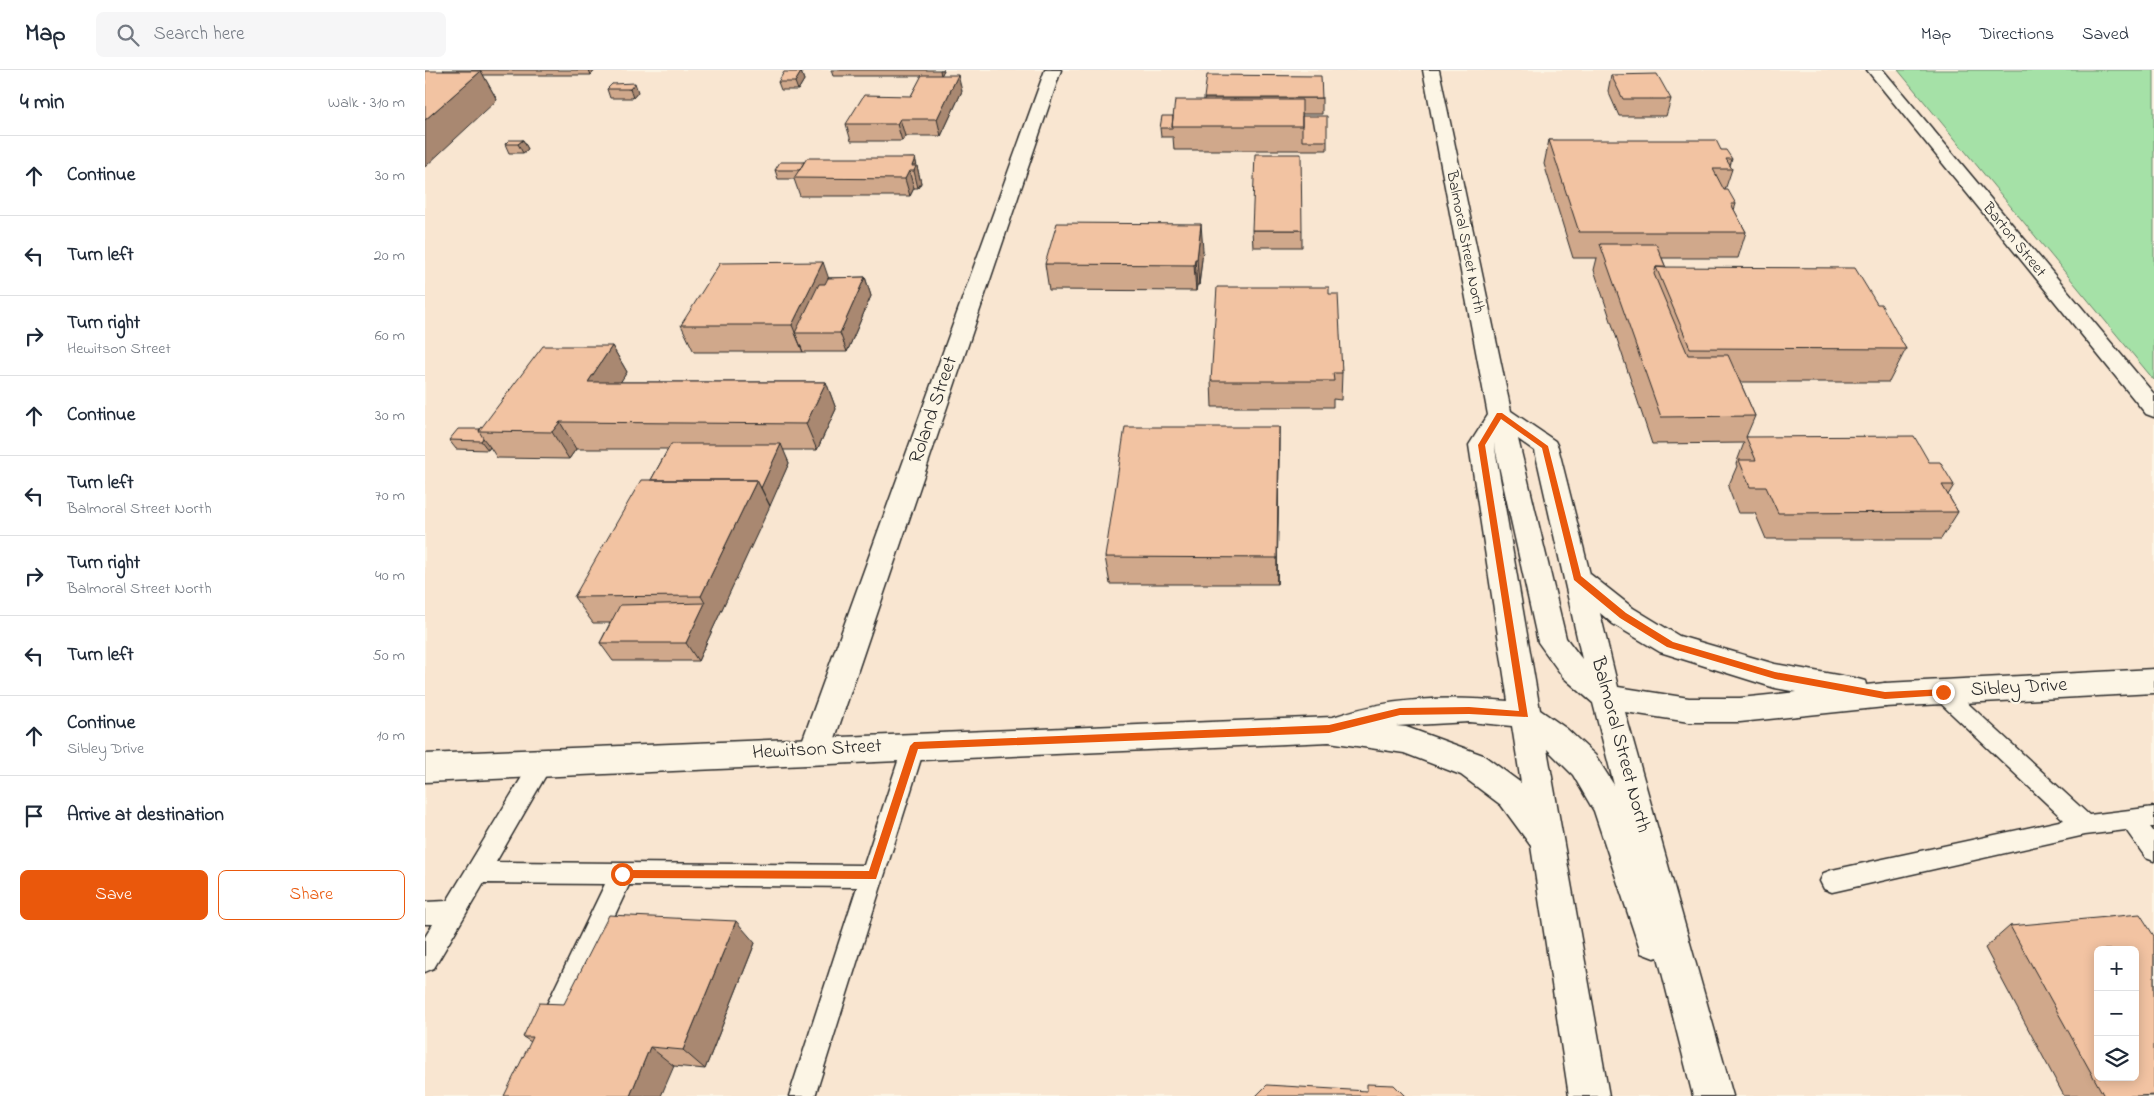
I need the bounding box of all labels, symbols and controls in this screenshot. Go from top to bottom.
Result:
search box [96,12,446,57]
text: Map [25,17,66,52]
icon: search [114,21,142,49]
text: Search here [154,21,245,48]
text: Map [1921,22,1951,48]
text: Directions [1979,22,2054,48]
text: Saved [2082,22,2129,48]
text: 4 min [20,88,64,118]
text: Walk · 310 m [328,91,405,115]
icon: ahead [20,162,48,190]
text: Continue [67,162,135,189]
text: 30 m [375,164,405,188]
street label: Balmoral Street North [1439,168,1491,315]
street label: Barton Street [1976,197,2052,283]
icon: left [20,242,48,270]
text: Turn left [67,242,134,269]
text: 20 m [374,244,405,268]
text: Turn right [67,310,140,337]
icon: right [20,322,48,350]
text: 60 m [375,324,405,348]
text: Hewitson Street [67,337,171,361]
street label: Roland Street [902,352,966,467]
icon: ahead [20,402,48,430]
text: Continue [67,402,135,429]
text: 30 m [375,404,405,428]
text: Turn left [67,470,134,497]
icon: left [20,482,48,510]
text: 70 m [375,484,405,508]
text: Balmoral Street North [67,497,212,521]
text: Turn right [67,550,140,577]
icon: right [20,562,48,590]
text: 40 m [375,564,405,588]
text: Balmoral Street North [67,577,212,601]
icon: left [20,642,48,670]
text: Turn left [67,642,134,669]
text: 50 m [373,644,405,668]
street label: Balmoral Street North [1582,653,1657,836]
street label: Sibley Drive [1970,671,2068,705]
route end [1932,681,1955,704]
text: Continue [67,710,135,737]
icon: ahead [20,722,48,750]
text: 10 m [377,724,405,748]
street label: Hewitson Street [751,732,883,768]
text: Sibley Drive [67,737,144,761]
icon: arrive [20,802,48,830]
text: Arrive at destination [67,802,224,829]
route start [611,863,634,886]
button: Save [20,870,208,920]
button: Share [218,870,405,920]
map controls [2094,946,2139,1081]
button: + [2094,946,2139,991]
button: − [2094,991,2139,1036]
button: layers [2094,1036,2139,1081]

